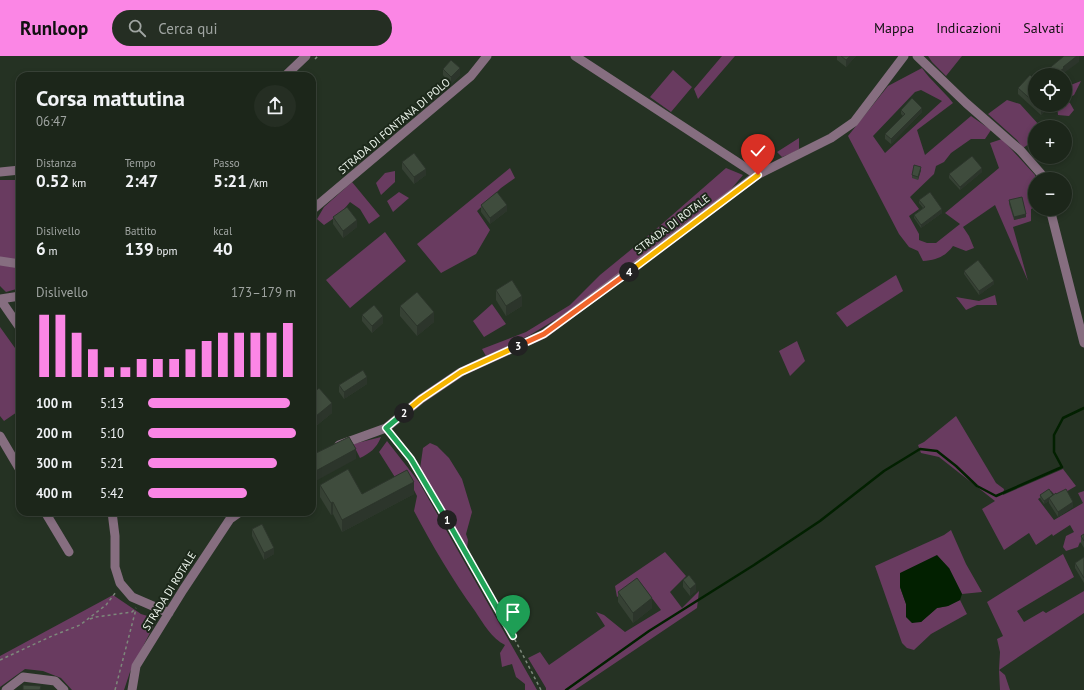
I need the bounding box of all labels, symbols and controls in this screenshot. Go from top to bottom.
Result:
search box [112,10,392,46]
text: Runloop [20,16,88,40]
icon: search [126,17,148,39]
text: Cerca qui [158,19,217,38]
text: Mappa [874,19,914,37]
text: Indicazioni [936,19,1001,37]
text: Salvati [1023,19,1064,37]
map controls [1028,68,1072,216]
button: locate [1028,68,1072,112]
street label: STRADA DI FONTANA DI POLO [335,75,453,177]
text: Corsa mattutina [36,84,185,112]
button: share [254,85,296,127]
text: 06:47 [36,113,67,130]
button: + [1028,120,1072,164]
pin [741,134,775,175]
icon: check [747,140,769,162]
text: Distanza [36,156,76,170]
text: Tempo [125,156,156,170]
text: Passo [213,156,240,170]
text: 0.52 [36,170,69,192]
text: 2:47 [125,170,158,192]
text: 5:21 [213,170,247,192]
button: − [1028,172,1072,216]
text: km [69,176,86,190]
text: /km [247,176,268,190]
street label: STRADA DI ROTALE [632,191,712,257]
text: Dislivello [36,224,80,238]
text: Battito [125,224,156,238]
text: kcal [213,224,232,238]
text: 6 [36,238,46,260]
text: 139 [125,238,154,260]
text: 40 [213,238,233,260]
text: m [46,244,58,258]
text: bpm [154,244,177,258]
pin: 4 [619,262,639,282]
text: 4 [626,265,632,279]
text: Dislivello [36,284,88,301]
text: 173–179 m [231,284,296,301]
pin: 3 [508,336,528,356]
text: 3 [515,339,521,353]
text: 100 m [36,395,72,412]
text: 5:13 [100,395,124,412]
pin: 2 [394,403,414,423]
text: 2 [401,406,407,420]
text: 200 m [36,425,72,442]
text: 5:10 [100,425,124,442]
text: 300 m [36,455,72,472]
text: 5:21 [100,455,124,472]
text: 400 m [36,485,72,502]
text: 5:42 [100,485,124,502]
pin: 1 [437,510,457,530]
text: 1 [444,513,450,527]
street label: STRADA DI ROTALE [139,549,199,633]
pin [496,595,530,636]
icon: arrive [502,601,524,623]

